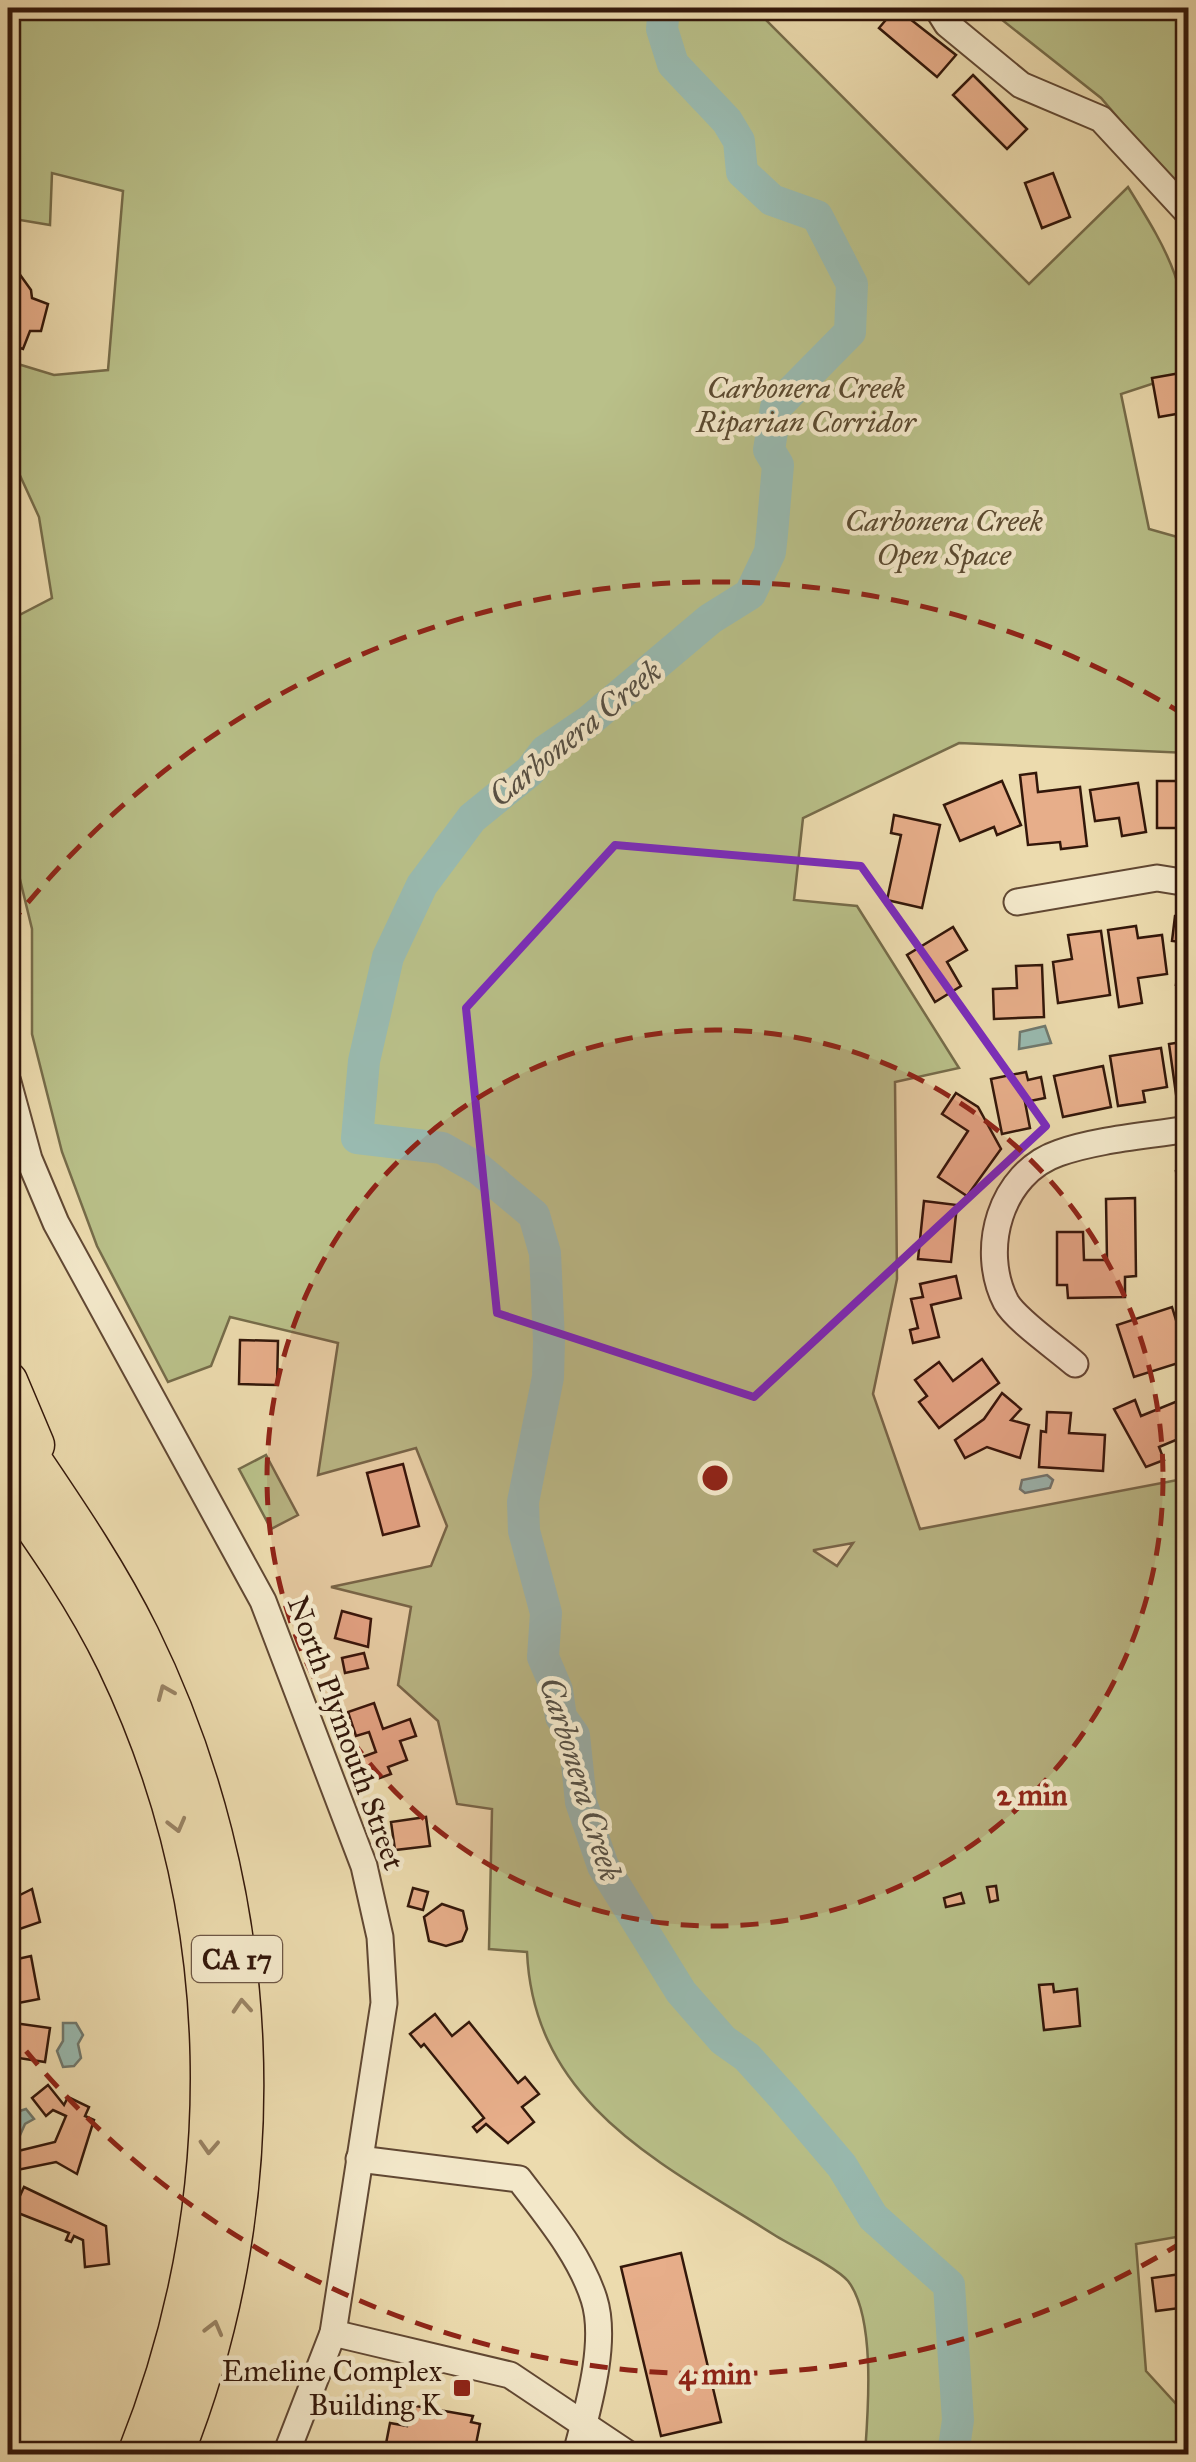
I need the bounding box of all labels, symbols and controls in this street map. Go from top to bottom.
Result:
park label: Carbonera Creek Riparian Corridor [695,370,917,441]
park label: Carbonera Creek Open Space [845,503,1043,574]
water label: Carbonera Creek [481,652,670,815]
centre of rings [697,1460,733,1496]
street label: North Plymouth Street [280,1591,412,1875]
water label: Carbonera Creek [531,1672,630,1886]
one-way arrow [157,1684,177,1702]
text: 2 min [997,1777,1068,1813]
one-way arrow [165,1817,186,1834]
road number: CA 17 [192,1936,282,1982]
one-way arrow [231,1998,253,2014]
one-way arrow [199,2140,220,2156]
one-way arrow [202,2320,223,2337]
place label: Emeline Complex Building K [222,2353,443,2423]
text: 4 min [679,2356,752,2392]
marker: Emeline Complex Building K [451,2377,473,2399]

